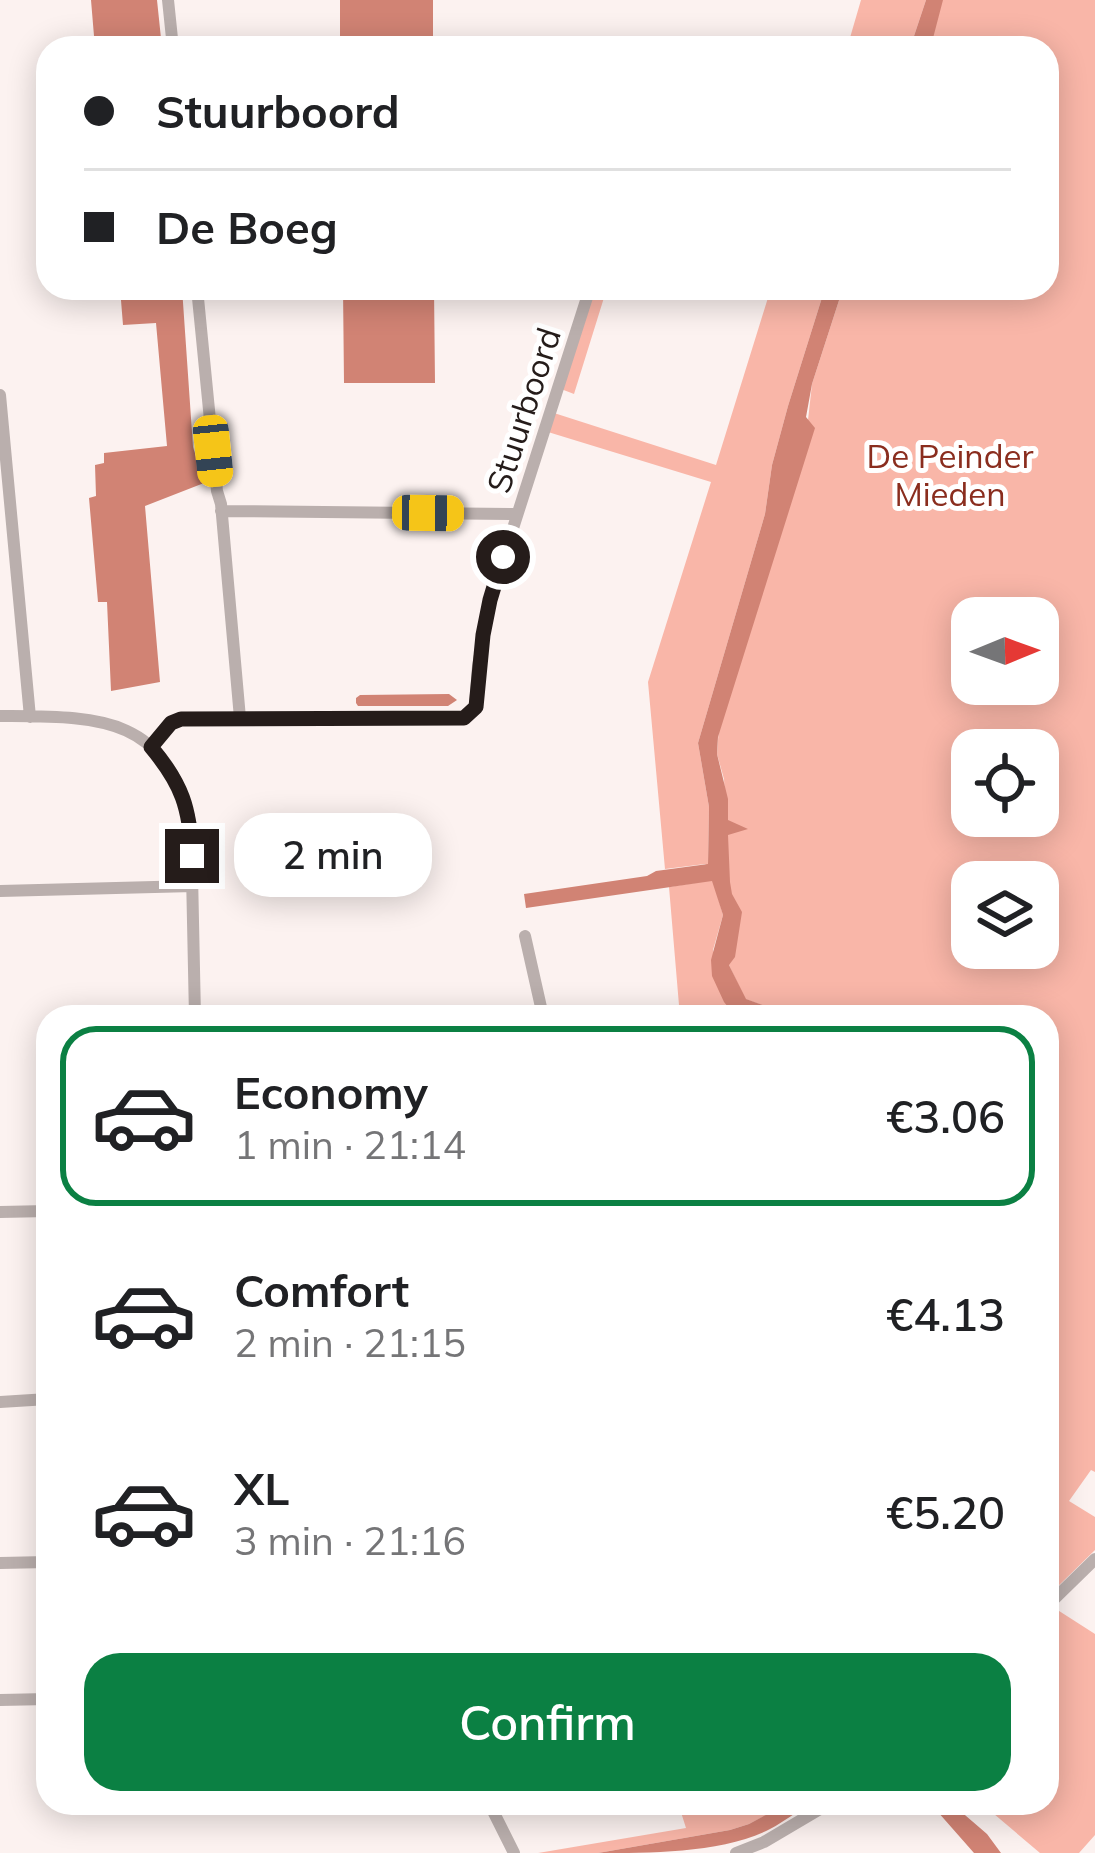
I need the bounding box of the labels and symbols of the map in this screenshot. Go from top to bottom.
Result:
street label: Stuurboord [477,322,569,498]
car [191,413,235,489]
park label: De Peinder Mieden [867,435,1033,514]
car [392,494,464,532]
route start [476,530,530,584]
north arrow [951,597,1059,705]
callout: 2 min [234,814,432,898]
route end [165,829,219,883]

